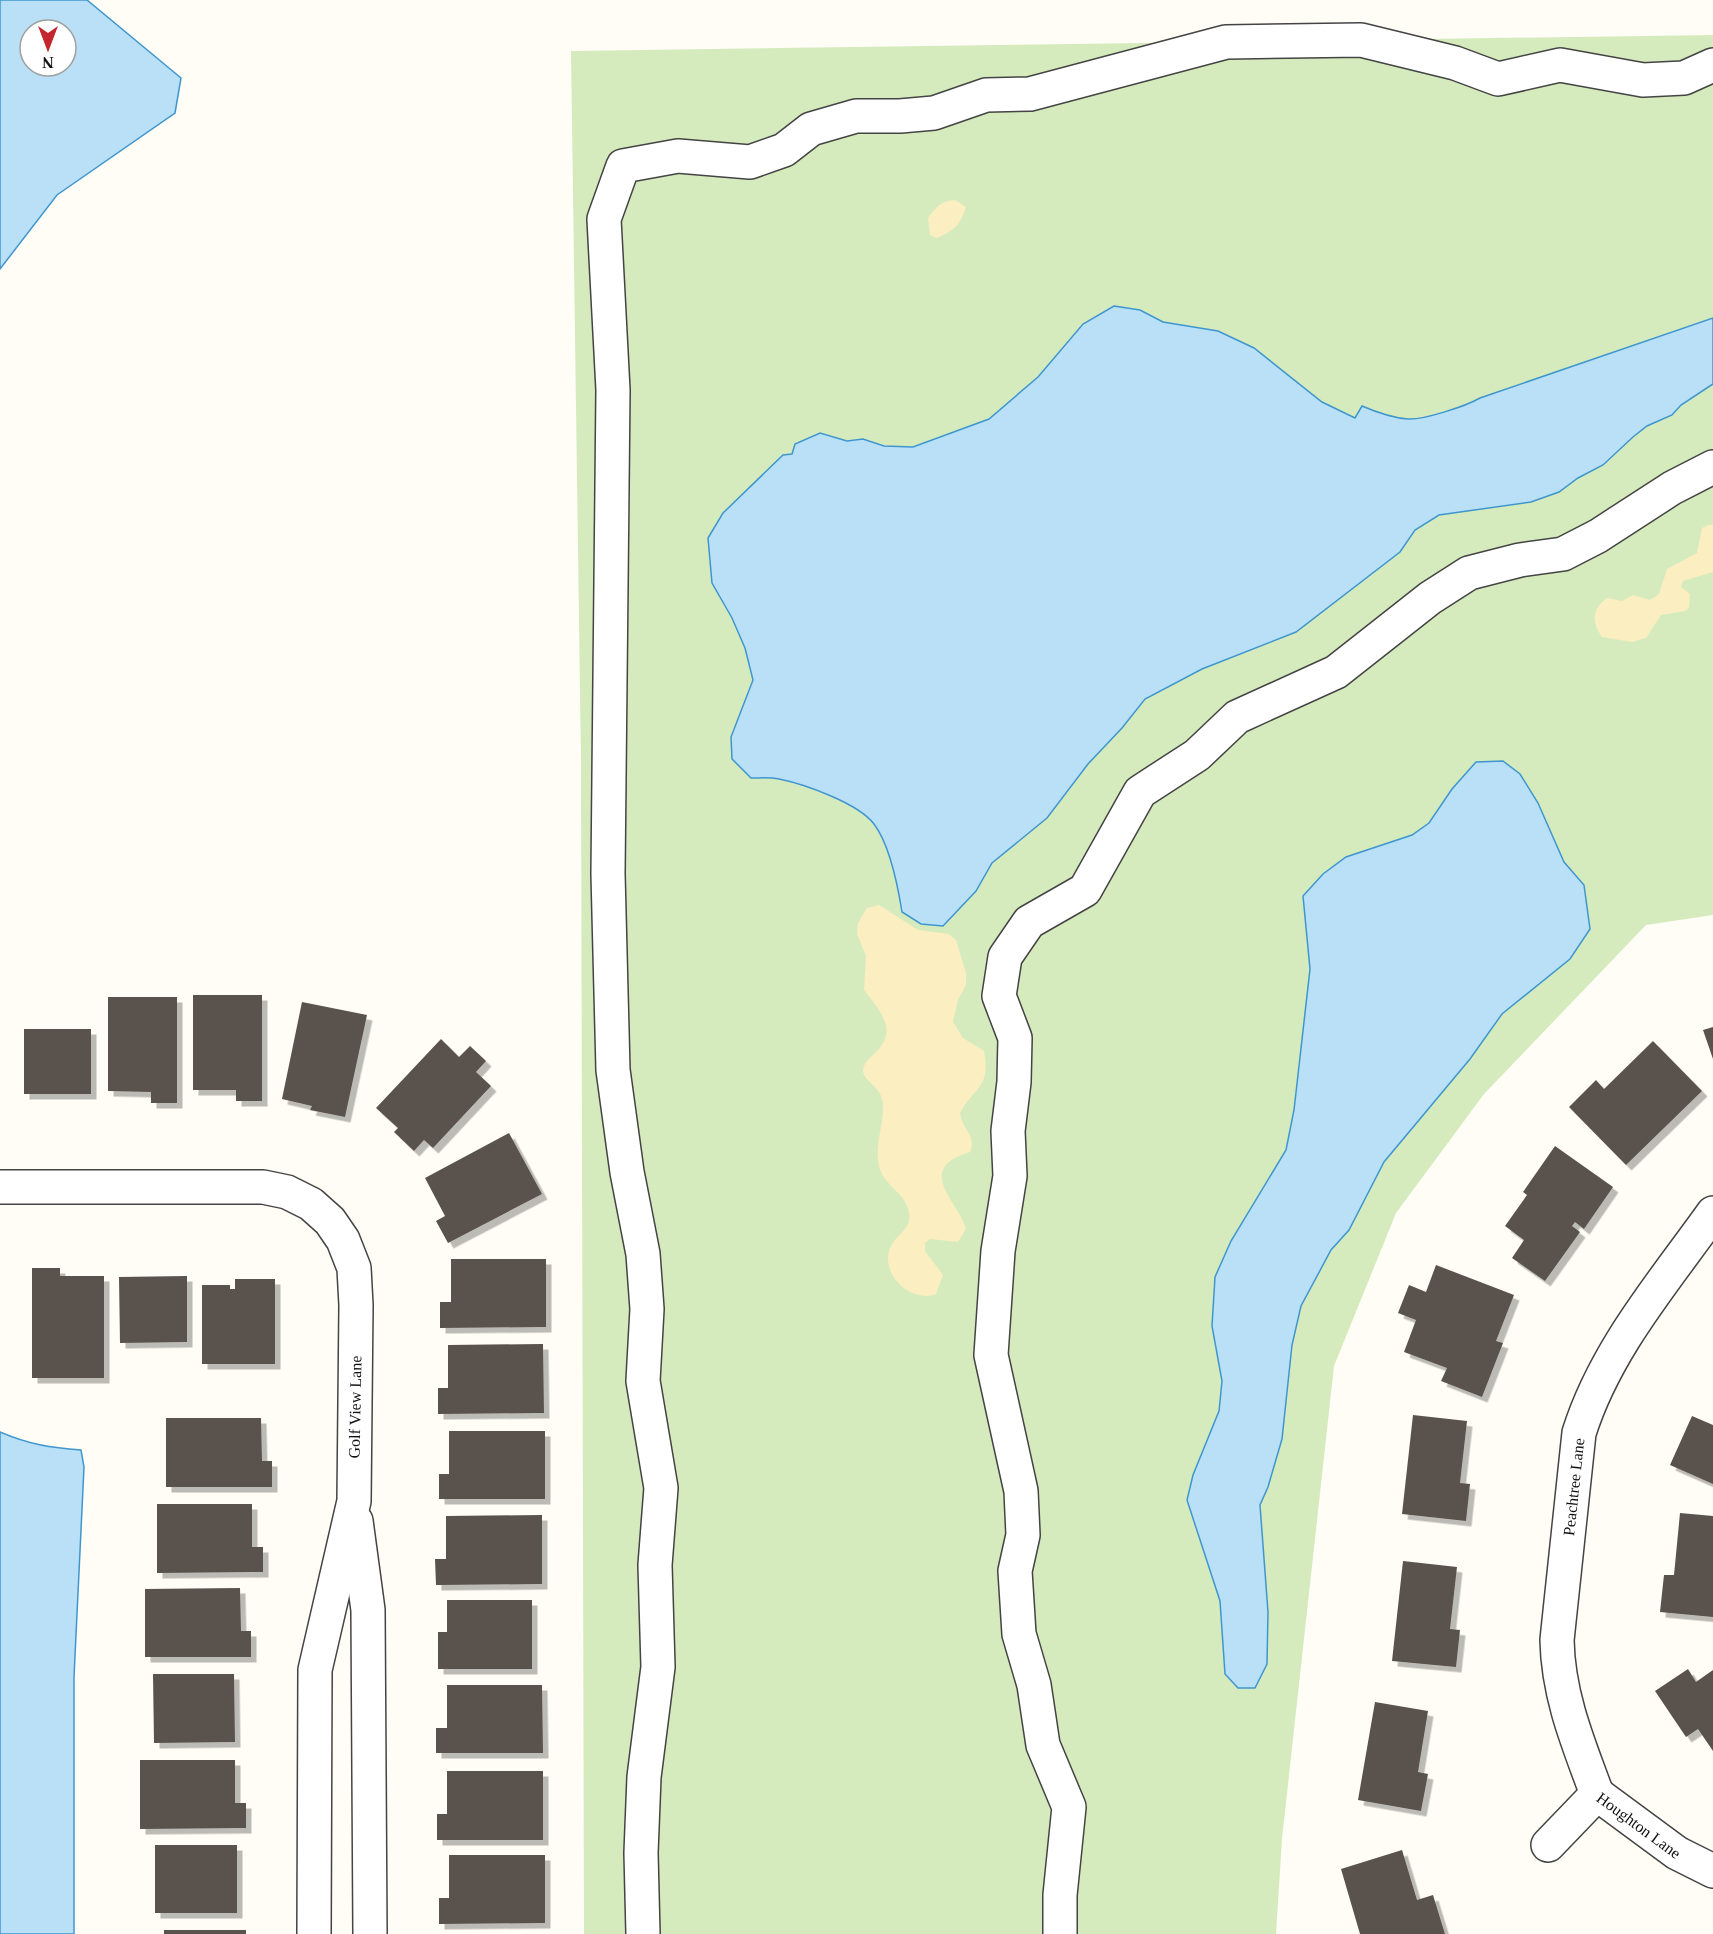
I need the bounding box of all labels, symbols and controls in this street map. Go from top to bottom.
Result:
north arrow [18,18,78,78]
text: N [42,54,54,71]
street label: Golf View Lane [346,1356,364,1458]
street label: Peachtree Lane [1560,1437,1587,1537]
street label: Houghton Lane [1594,1789,1684,1862]

